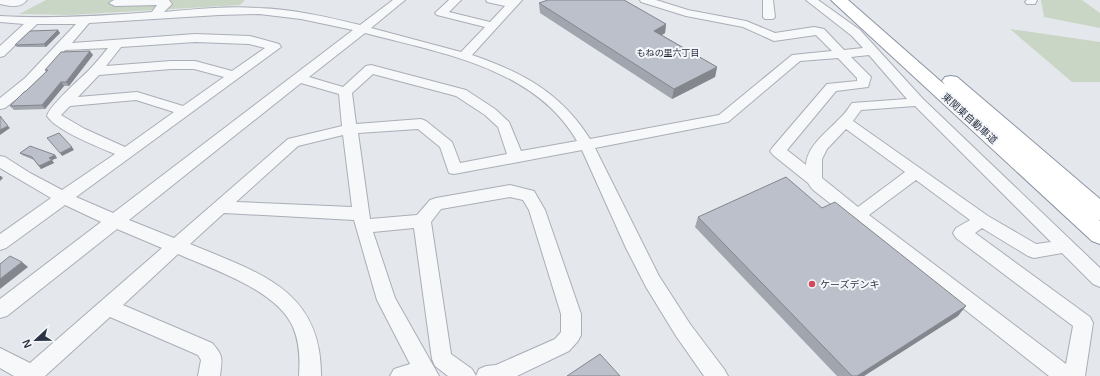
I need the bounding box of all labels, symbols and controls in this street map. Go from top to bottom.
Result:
district label: もねの里六丁目 [636,48,700,58]
street label: 東関東自動車道 [940,91,999,146]
marker: ケーズデンキ [807,279,817,289]
place label: ケーズデンキ [820,279,880,290]
north arrow [16,320,56,360]
text: N [20,338,34,350]

